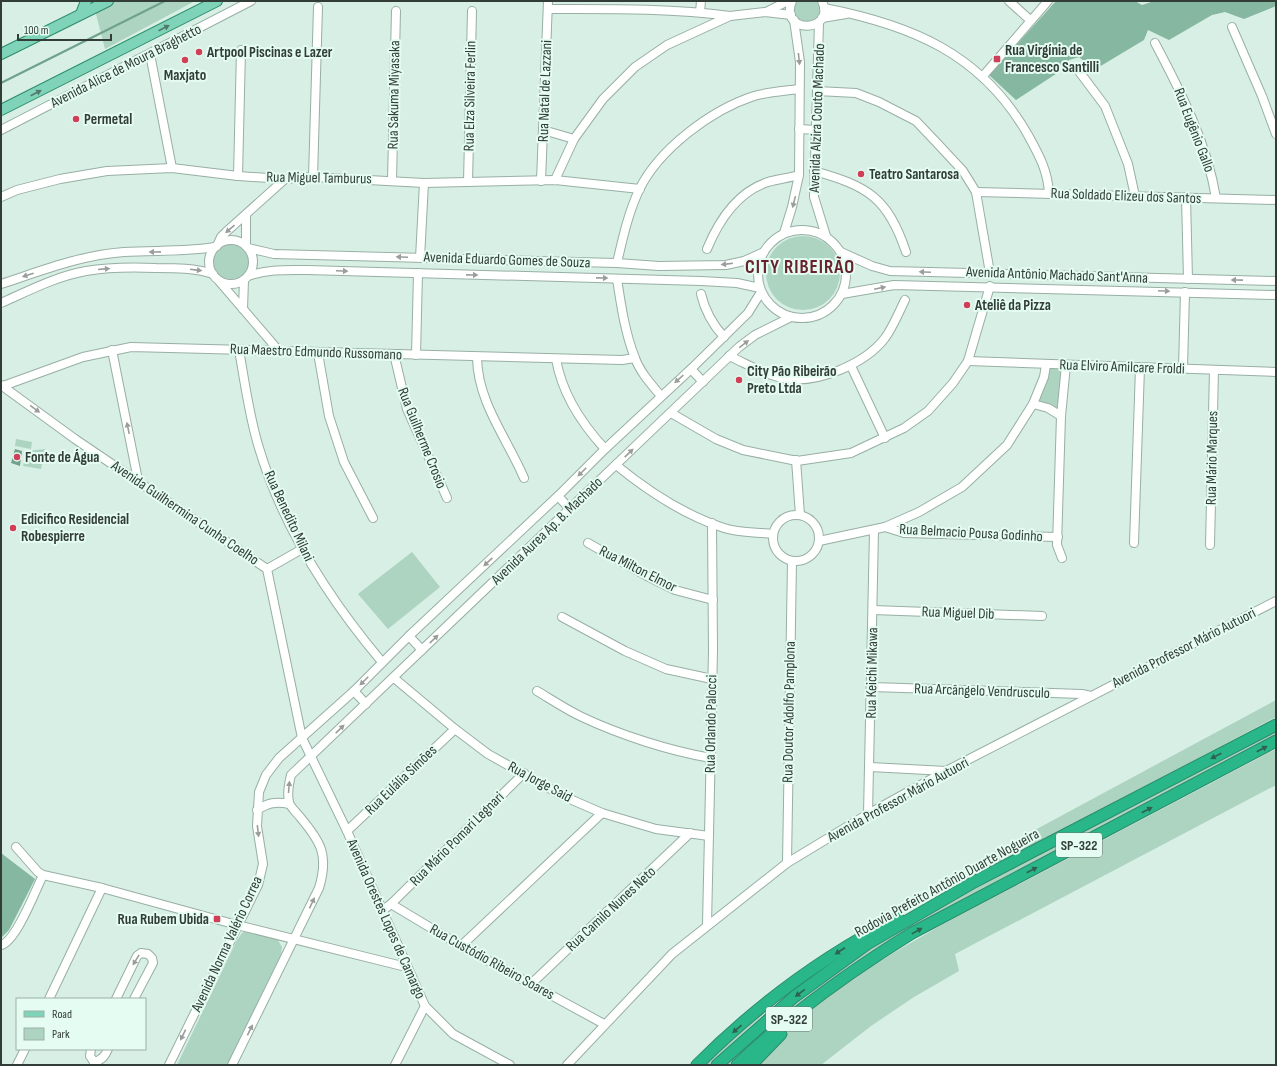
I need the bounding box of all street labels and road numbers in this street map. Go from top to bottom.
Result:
street label: Avenida Alice de Moura Braghetto [46,20,205,113]
street label: Rua Sakuma Miyasaka [384,40,404,150]
street label: Rua Elza Silveira Ferlin [460,40,480,152]
street label: Rua Natal de Lazzani [534,40,556,142]
street label: Avenida Alzira Couto Machado [805,43,829,194]
street label: Rua Eugênio Gallo [1169,85,1219,175]
street label: Rua Miguel Tamburus [266,168,372,188]
street label: Rua Soldado Elizeu dos Santos [1050,184,1202,208]
street label: Avenida Eduardo Gomes de Souza [422,248,591,272]
street label: Avenida Antônio Machado Sant'Anna [965,262,1149,288]
street label: Rua Maestro Edmundo Russomano [230,339,402,365]
street label: Rua Elviro Amilcare Froldi [1059,355,1185,379]
street label: Rua Guilherme Crosio [393,385,451,491]
street label: Rua Mário Marques [1202,411,1222,505]
street label: Avenida Guilhermina Cunha Coelho [107,456,262,570]
street label: Rua Benedito Milani [260,468,318,565]
street label: Avenida Aurea Ap. B. Machado [487,473,607,590]
street label: Rua Belmacio Pousa Godinho [899,520,1043,546]
street label: Rua Milton Elmor [596,541,681,597]
street label: Rua Miguel Dib [921,602,995,624]
street label: Avenida Professor Mário Autuori [1108,603,1259,693]
street label: Rua Keichi Mikawa [862,627,882,719]
street label: Rua Doutor Adolfo Pamplona [778,641,800,783]
street label: Rua Orlando Palocci [701,674,721,773]
street label: Rua Arcângelo Vendrusculo [914,679,1050,703]
street label: Rua Eulália Simões [361,741,441,819]
street label: Avenida Professor Mário Autuori [823,753,972,847]
street label: Rua Jorge Said [505,757,575,807]
street label: Rua Mário Pomari Legnari [406,788,508,890]
street label: Rodovia Prefeito Antônio Duarte Nogueira [852,824,1043,942]
road number: SP-322 [1056,833,1102,857]
street label: Avenida Orestes Lopes de Camargo [342,835,430,1002]
street label: Rua Camilo Nunes Neto [562,862,660,956]
street label: Avenida Norma Valério Correa [187,873,267,1016]
street label: Rua Custódio Ribeiro Soares [426,920,558,1004]
road number: SP-322 [766,1007,812,1031]

